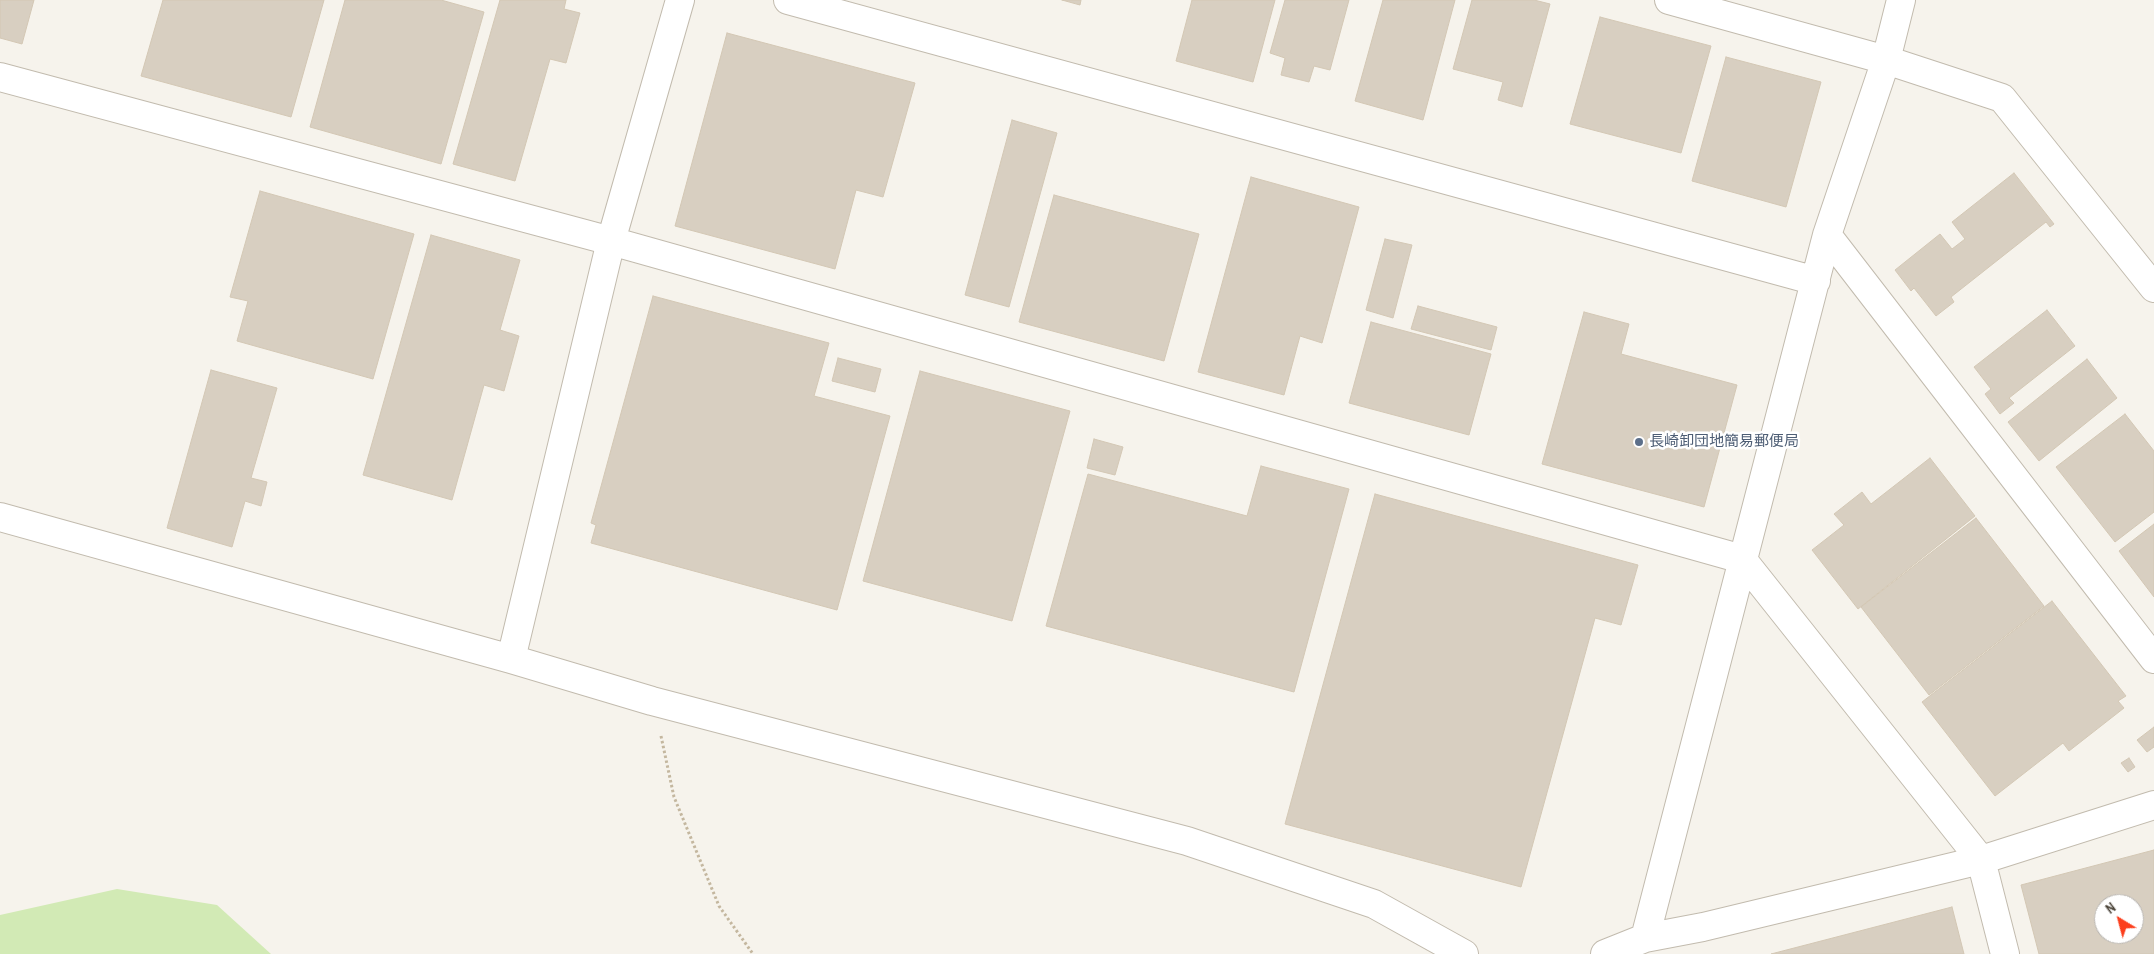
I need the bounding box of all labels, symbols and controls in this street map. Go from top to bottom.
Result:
place label: 長崎卸団地簡易郵便局 [1649,433,1799,451]
marker: 長崎卸団地簡易郵便局 [1633,436,1645,448]
north arrow [2094,894,2144,944]
text: N [2102,898,2119,918]

